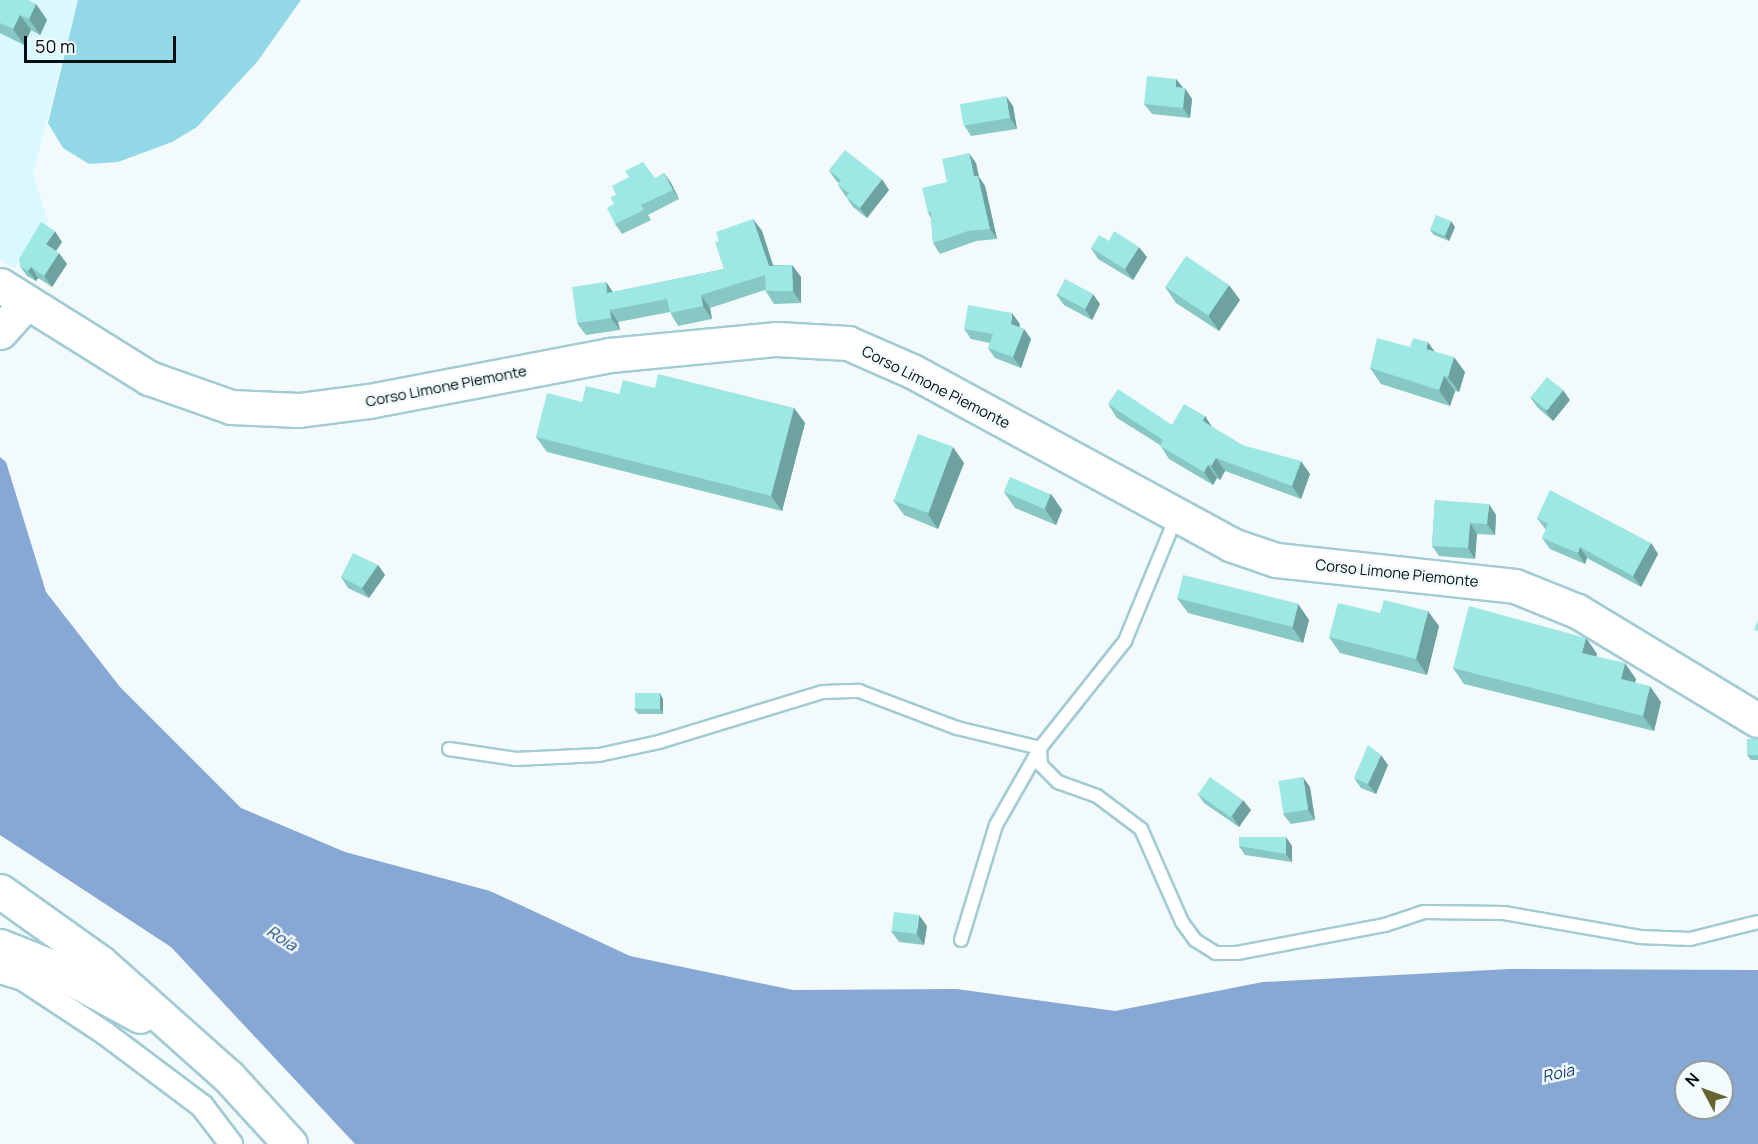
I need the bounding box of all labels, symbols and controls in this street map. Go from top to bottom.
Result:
scale bar [27,24,178,62]
text: 50 m [35,34,75,58]
street label: Corso Limone Piemonte [859,342,1013,432]
street label: Corso Limone Piemonte [364,362,528,410]
street label: Corso Limone Piemonte [1315,555,1479,591]
water label: Roia [263,921,301,955]
water label: Roia [1540,1060,1576,1086]
north arrow [1674,1060,1734,1120]
text: N [1680,1068,1704,1091]

